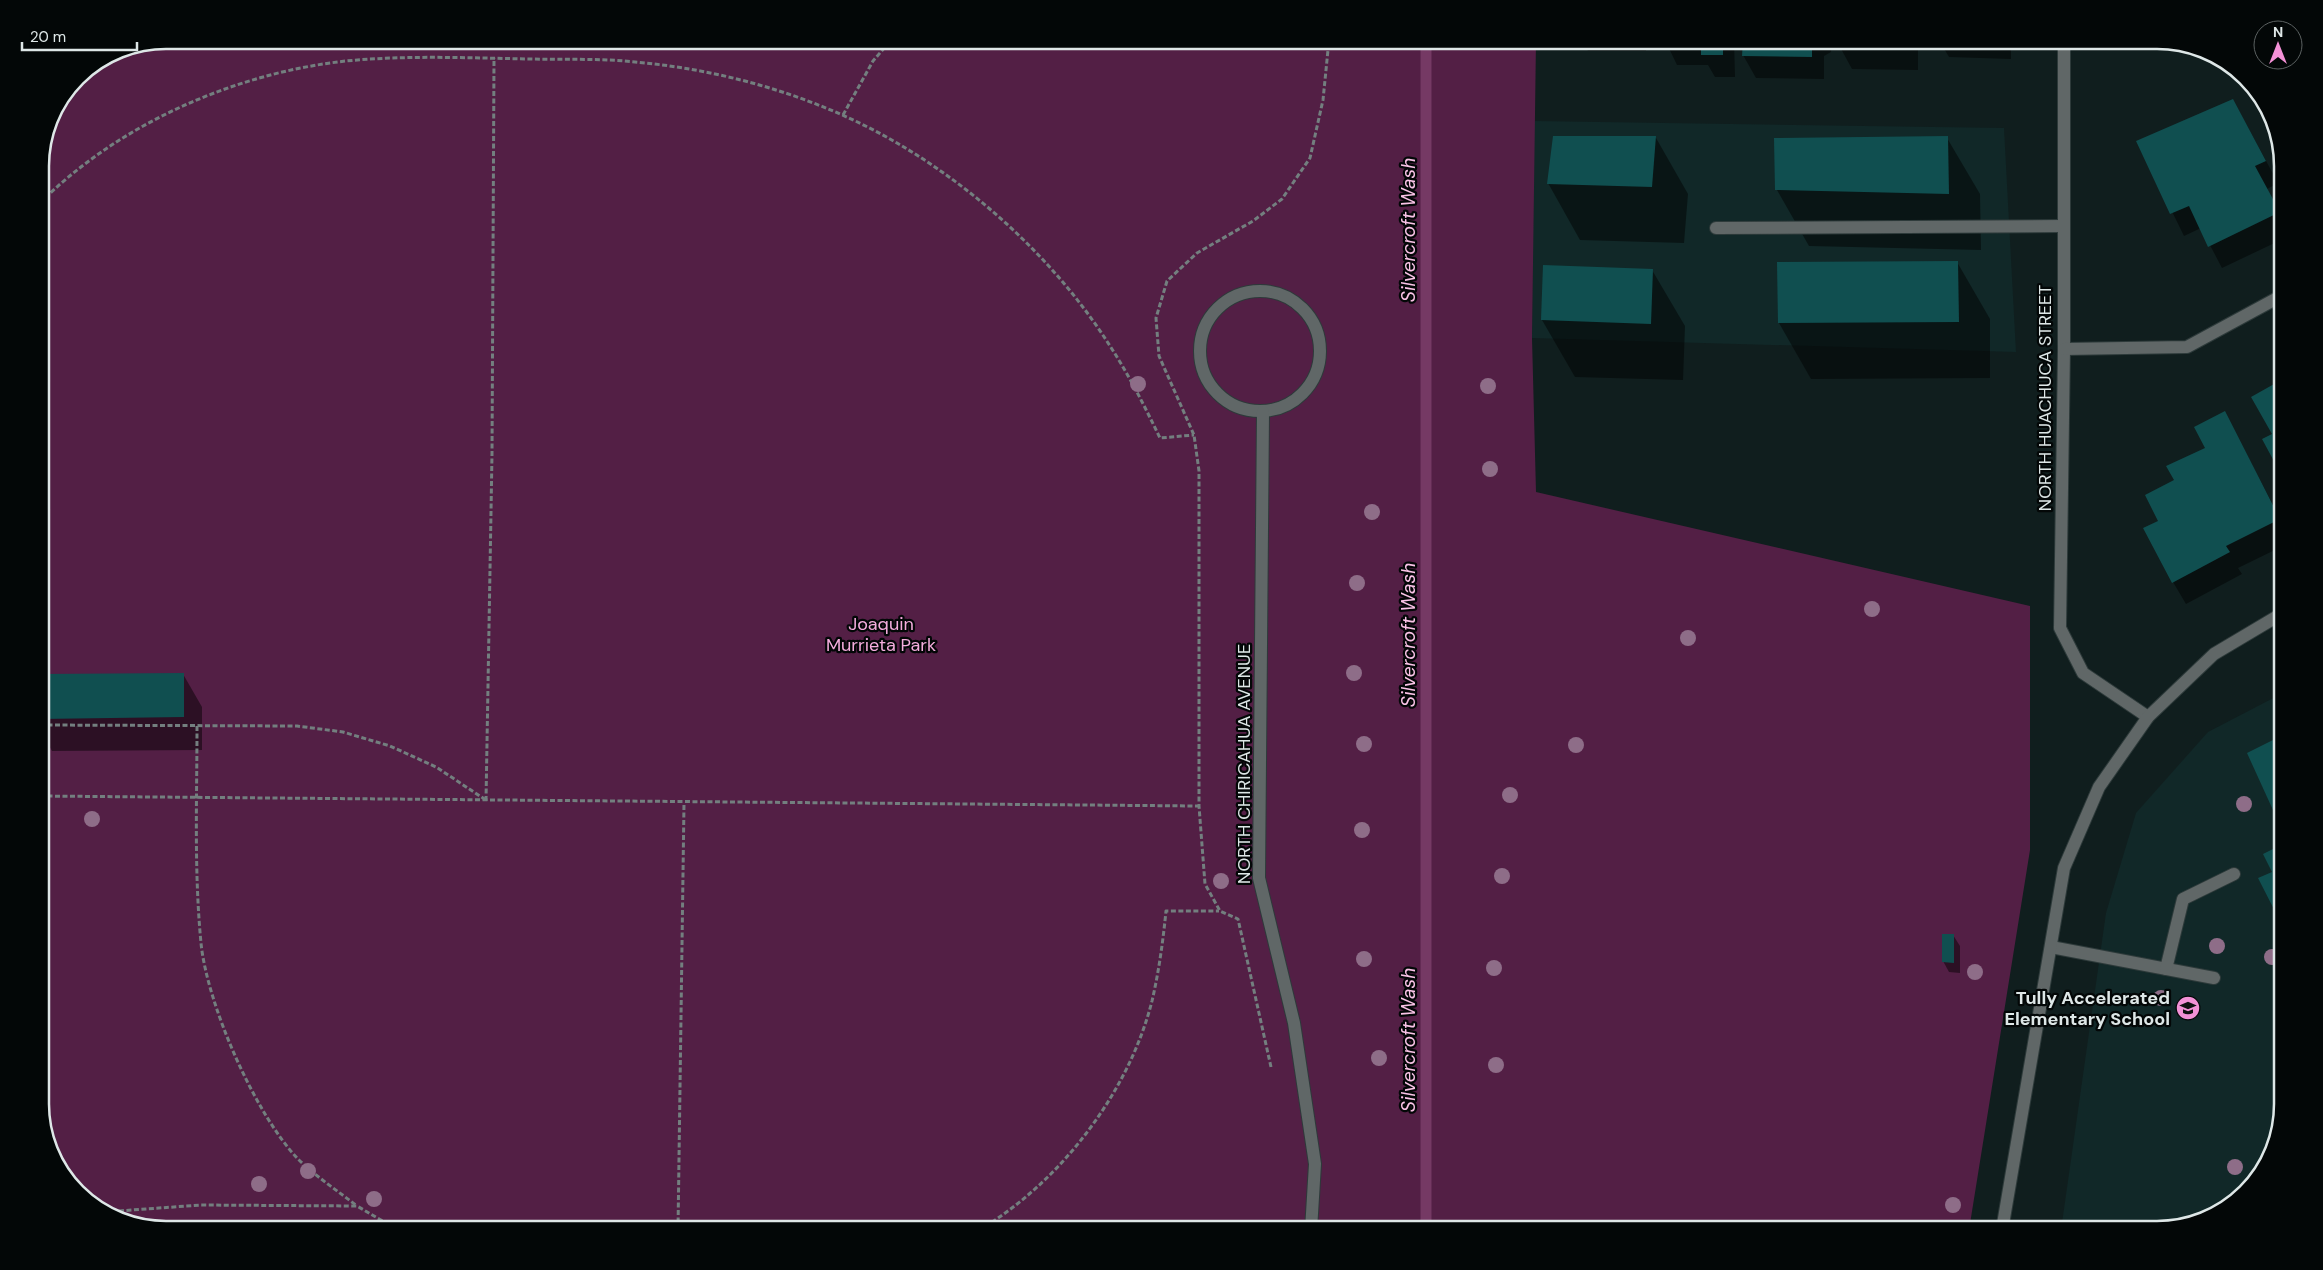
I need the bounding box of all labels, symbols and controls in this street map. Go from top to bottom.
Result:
scale bar [22,20,138,52]
north arrow [2253,20,2303,70]
text: N [2273,23,2283,41]
text: 20 m [30,27,66,47]
water label: Silvercroft Wash [1396,158,1421,302]
street label: NORTH HUACHUCA STREET [2033,285,2057,511]
water label: Silvercroft Wash [1396,563,1421,707]
park label: Joaquin Murrieta Park [826,612,936,657]
street label: NORTH CHIRICAHUA AVENUE [1232,644,1256,884]
water label: Silvercroft Wash [1396,968,1421,1112]
place label: Tully Accelerated Elementary School [2004,986,2170,1031]
school or university icon: Tully Accelerated Elementary School [2175,995,2201,1021]

